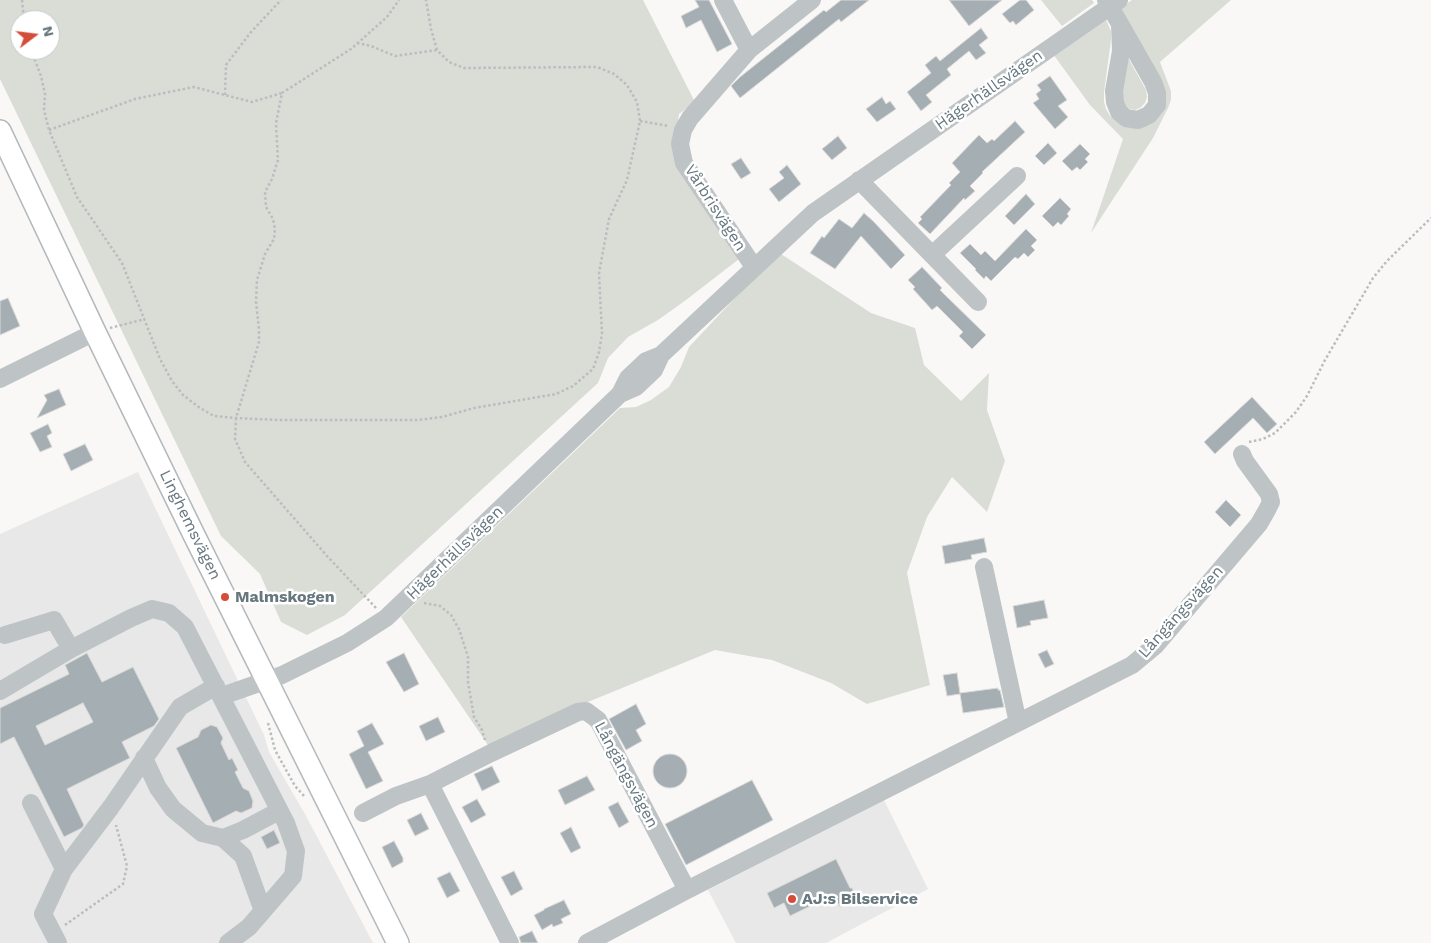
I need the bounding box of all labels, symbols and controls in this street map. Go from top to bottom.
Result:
north arrow [10,10,60,60]
text: N [39,24,58,38]
street label: Hägerhällsvägen [932,46,1046,134]
street label: Vårbrisvägen [680,161,750,255]
street label: Linghemsvägen [155,467,225,583]
street label: Hägerhällsvägen [403,502,507,604]
street label: Långängsvägen [1135,562,1227,662]
place label: Malmskogen [235,587,335,607]
marker: Malmskogen [219,591,231,603]
street label: Långängsvägen [590,719,662,831]
place label: AJ:s Bilservice [802,889,918,909]
marker: AJ:s Bilservice [786,893,798,905]

